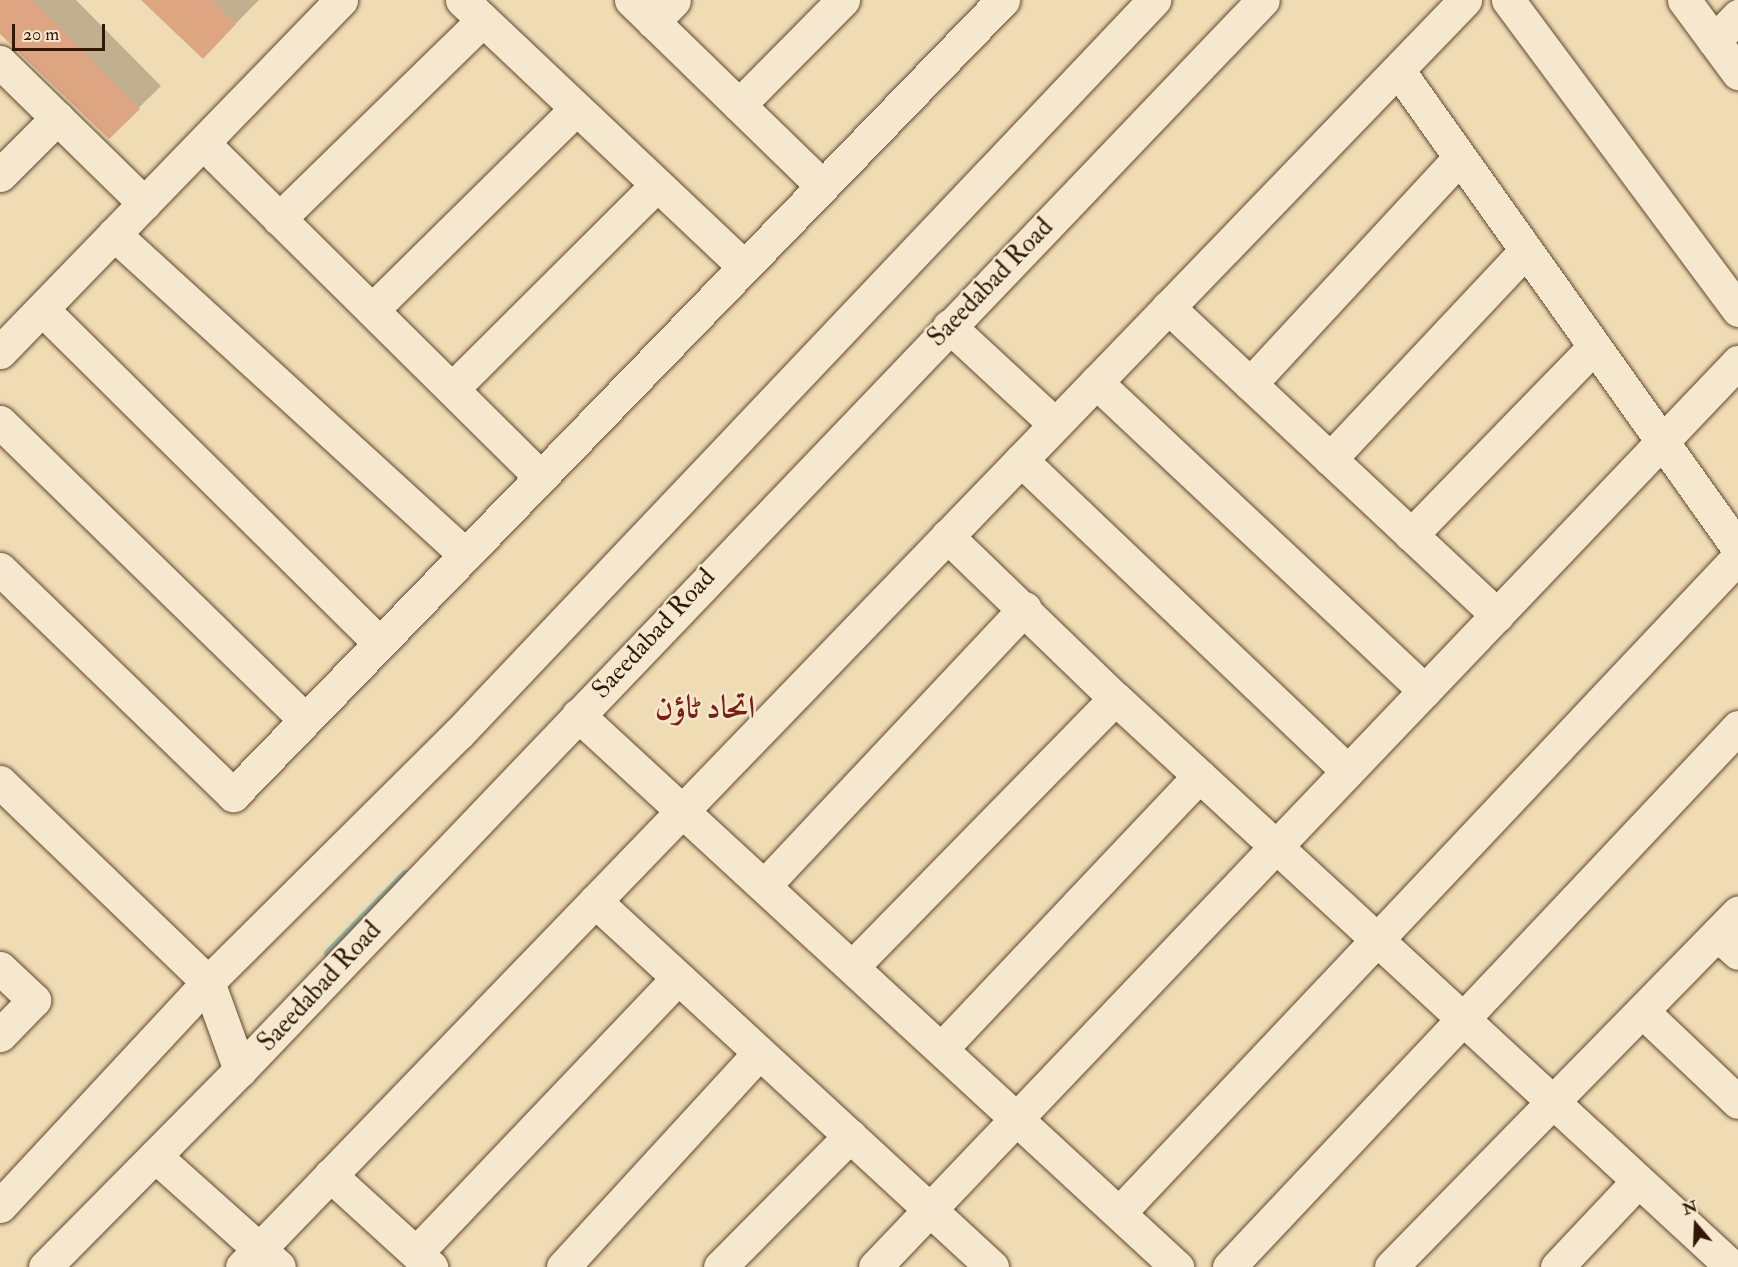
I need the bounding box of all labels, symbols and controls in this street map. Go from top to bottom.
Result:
scale bar [15,12,108,50]
text: 20 m [23,23,59,46]
street label: Saeedabad Road [922,212,1060,354]
street label: Saeedabad Road [586,562,722,706]
district label: اتحاد ٹاؤن [655,689,755,727]
street label: Saeedabad Road [252,915,388,1059]
north arrow [1666,1195,1726,1255]
text: N [1680,1196,1700,1220]

